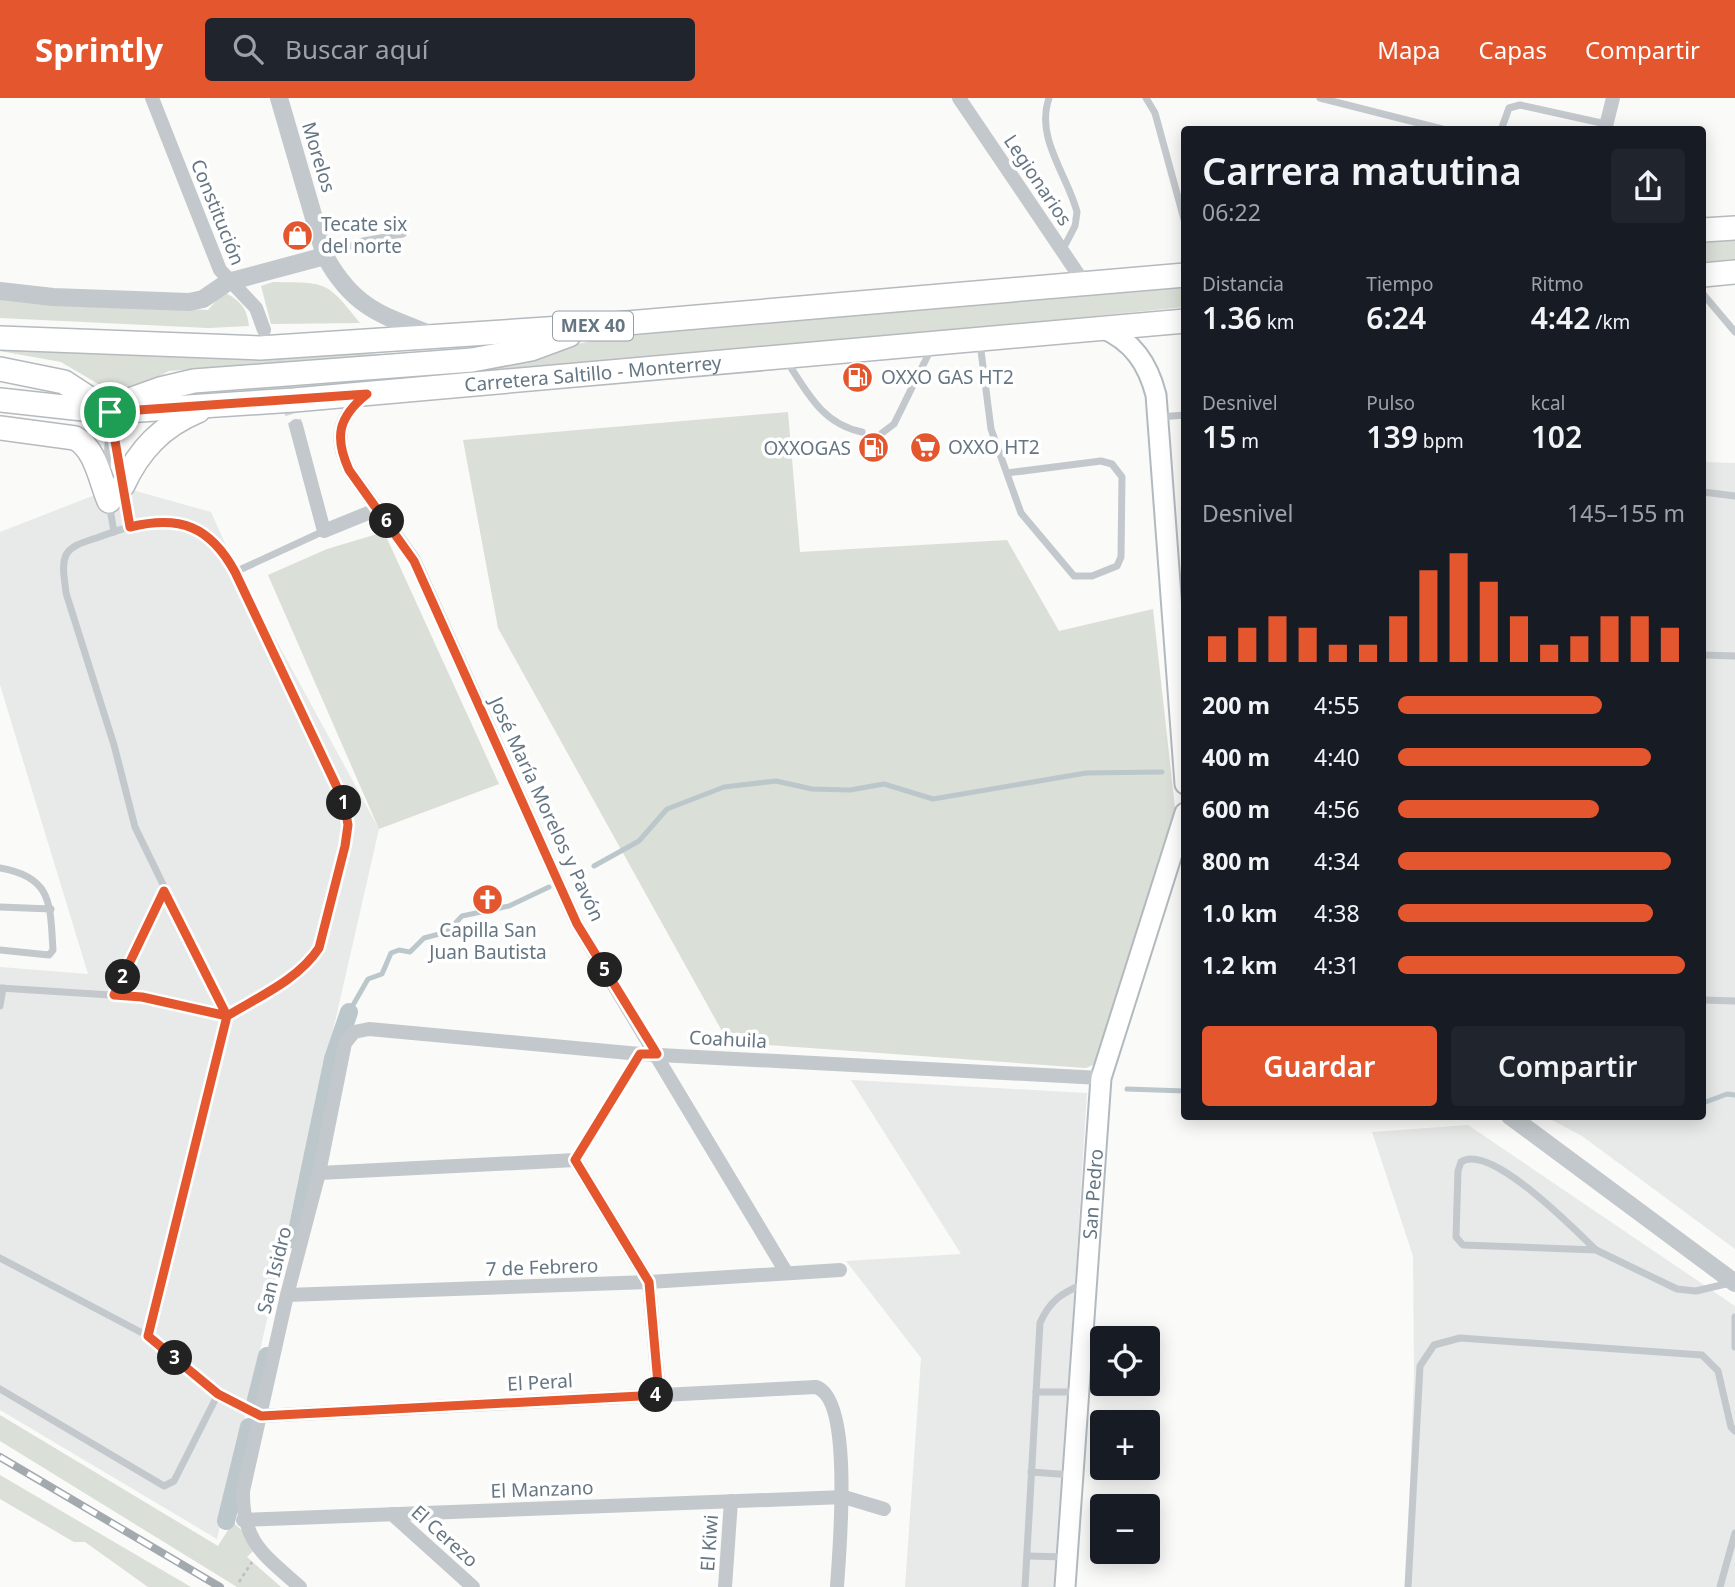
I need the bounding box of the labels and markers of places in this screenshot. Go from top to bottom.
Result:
place label: Tecate six del norte [321,211,407,259]
shop icon: Tecate six del norte [281,218,315,252]
fuel station icon: OXXO GAS HT2 [841,360,875,394]
place label: OXXO GAS HT2 [881,364,1014,390]
pin [80,382,140,442]
supermarket icon: OXXO HT2 [908,430,942,464]
fuel station icon: OXXOGAS [857,431,891,465]
place label: OXXO HT2 [948,434,1040,460]
place label: OXXOGAS [763,435,851,461]
pin: 6 [370,504,404,538]
pin: 1 [326,786,362,820]
church icon: Capilla San Juan Bautista [471,882,505,916]
place label: Capilla San Juan Bautista [427,917,547,965]
pin: 5 [588,952,622,988]
pin: 2 [106,960,140,994]
pin: 3 [158,1340,192,1376]
pin: 4 [638,1378,674,1412]

